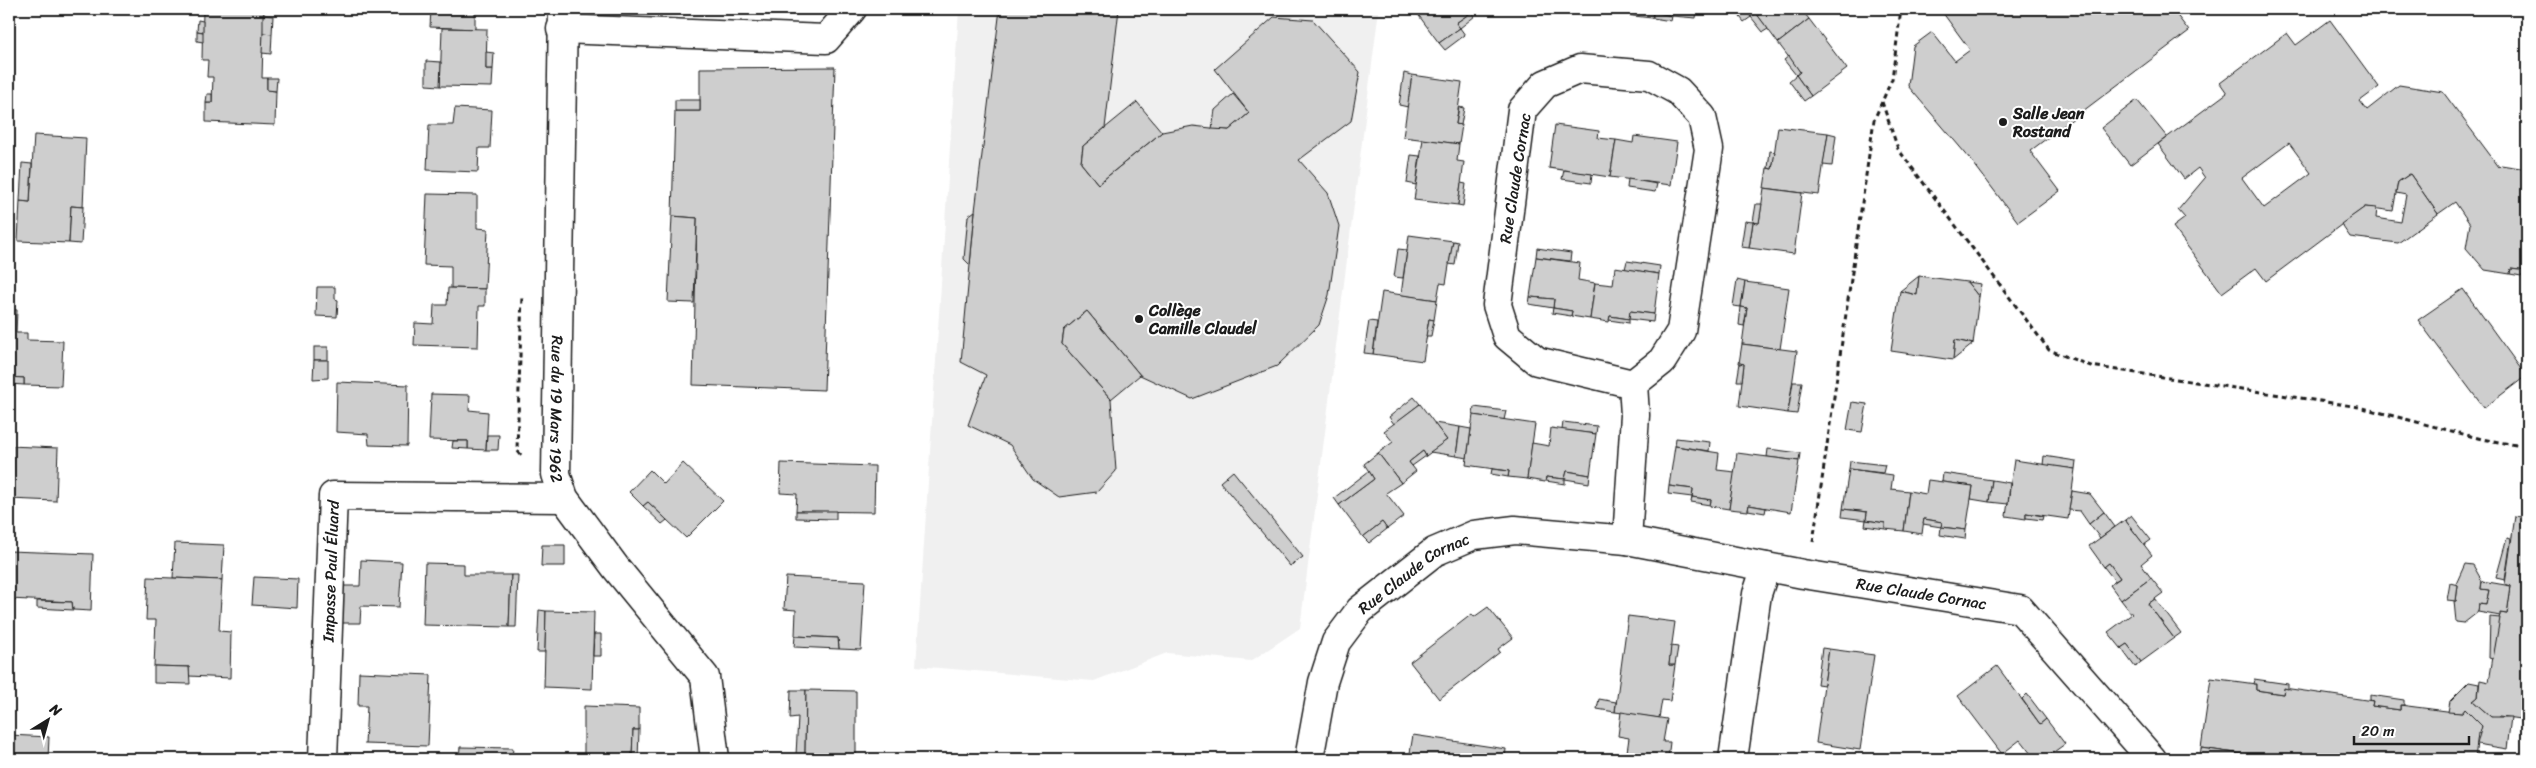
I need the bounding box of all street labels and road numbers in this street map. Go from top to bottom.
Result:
street label: Rue Claude Cornac [1490,111,1540,245]
street label: Rue du 19 Mars 1962 [542,335,573,487]
street label: Impasse Paul Éluard [313,498,347,643]
street label: Rue Claude Cornac [1351,524,1474,622]
street label: Rue Claude Cornac [1854,568,1989,618]

